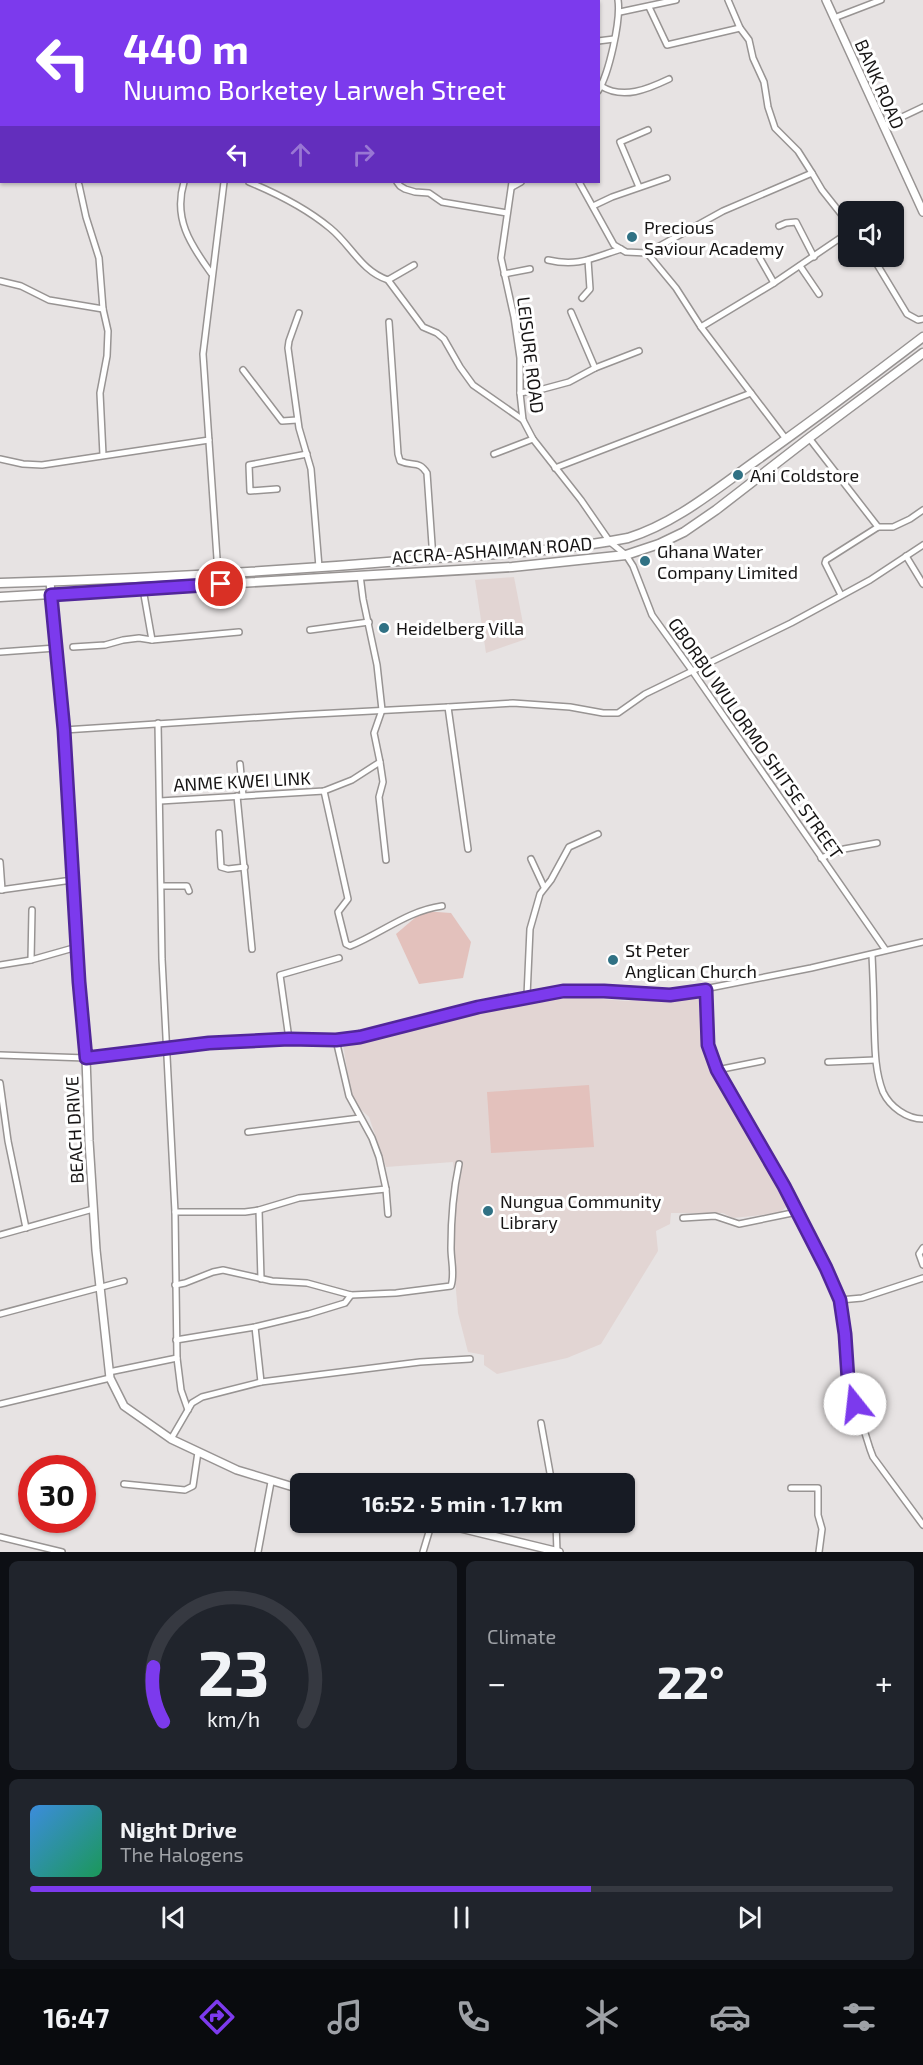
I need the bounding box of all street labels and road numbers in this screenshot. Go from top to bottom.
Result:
street label: BANK ROAD [850,36,910,132]
street label: LEISURE ROAD [513,295,549,415]
street label: ACCRA-ASHAIMAN ROAD [391,532,593,568]
street label: GBORBU WULORMO SHITSE STREET [664,613,848,863]
street label: ANME KWEI LINK [173,766,312,796]
street label: BEACH DRIVE [60,1076,88,1184]

